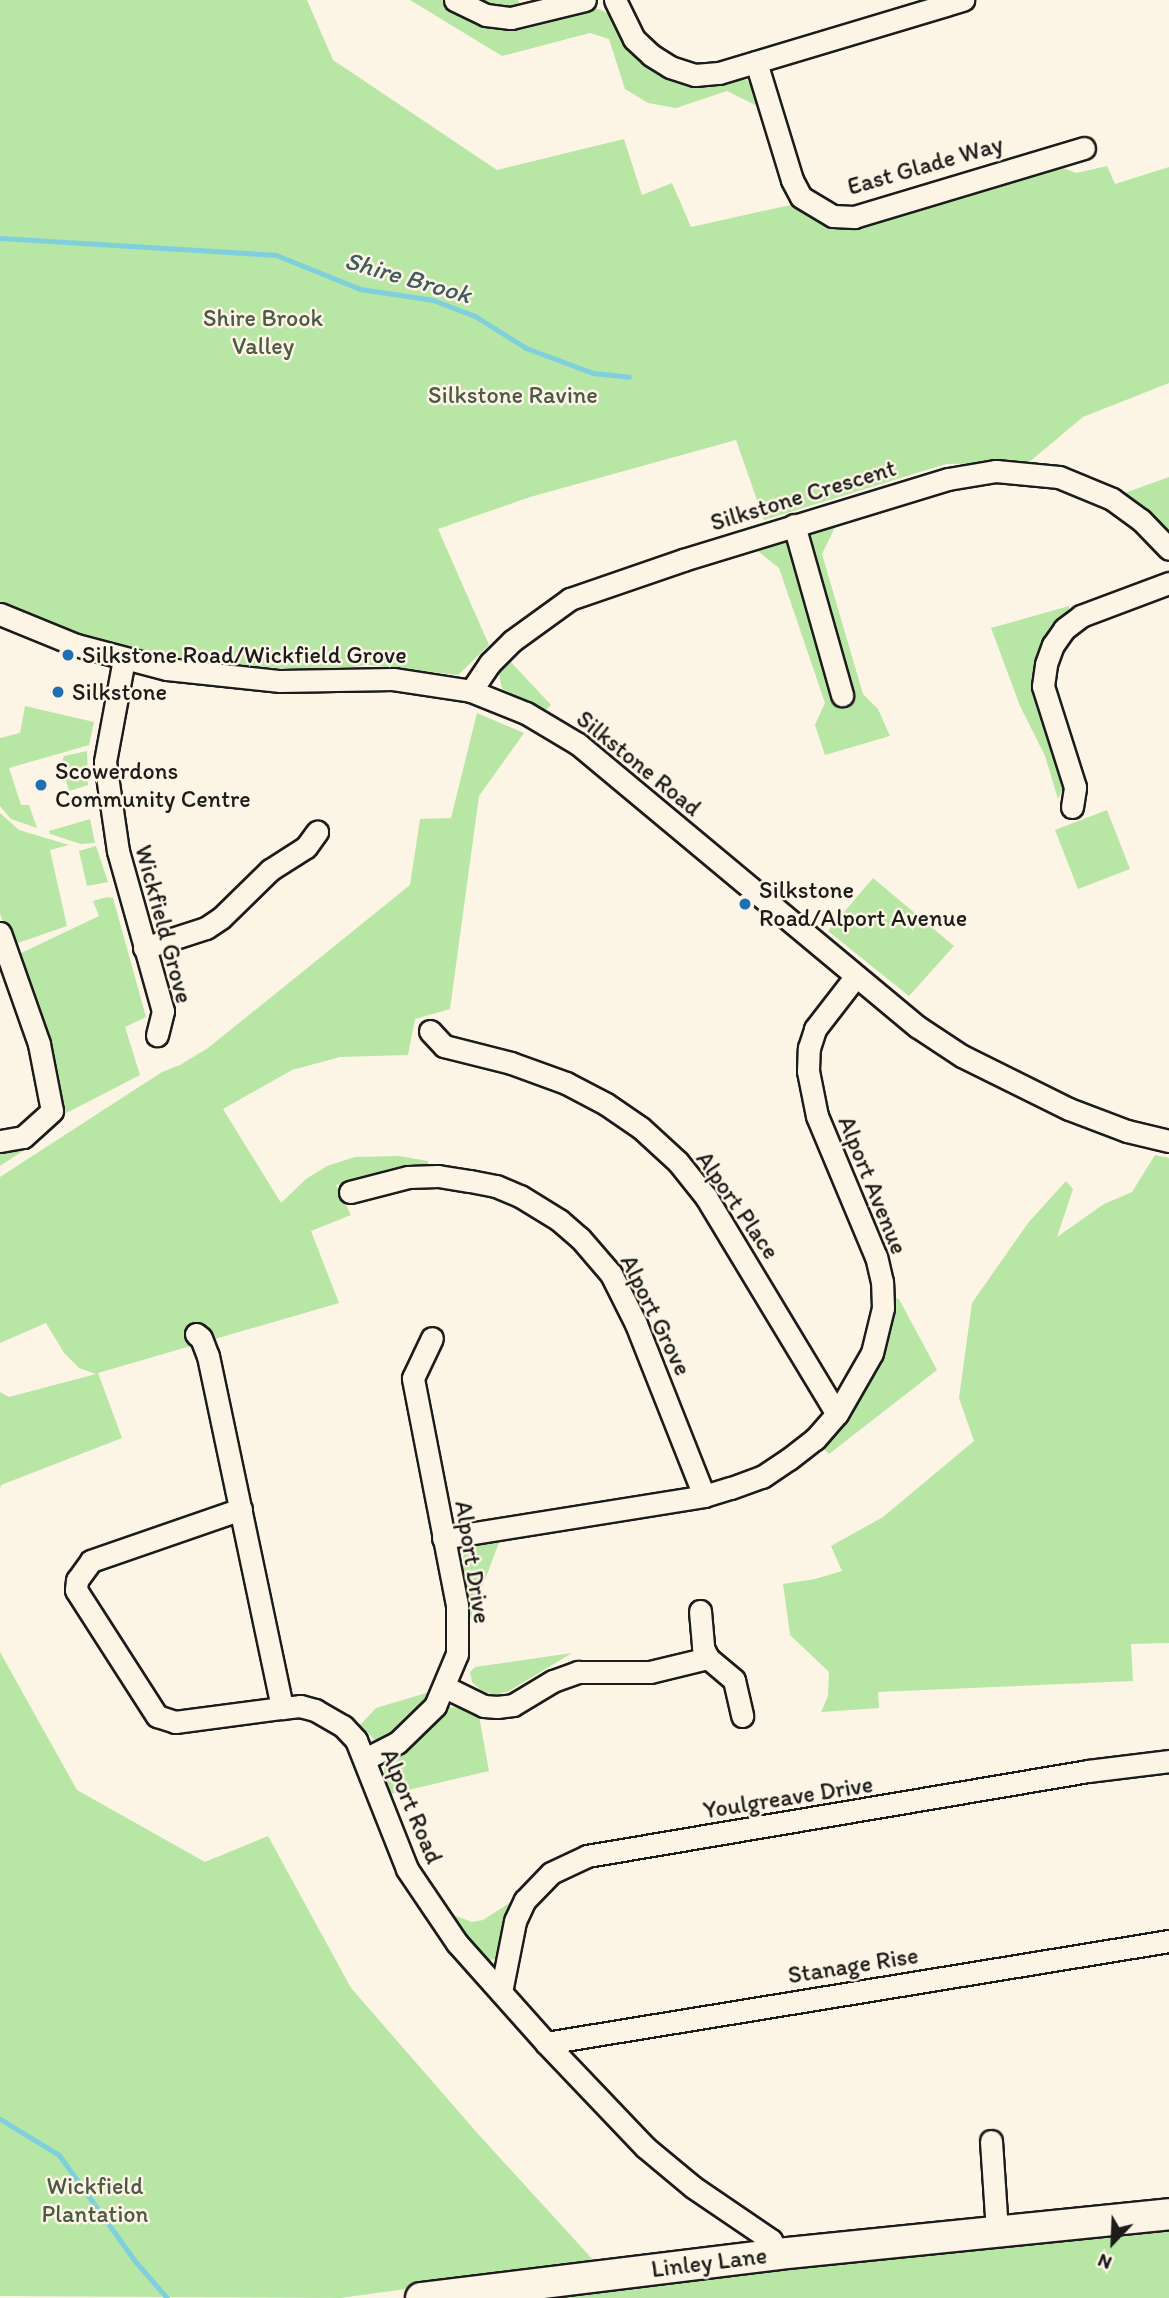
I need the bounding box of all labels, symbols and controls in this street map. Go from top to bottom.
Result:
street label: East Glade Way [844,129,1006,201]
water label: Shire Brook [341,245,475,311]
park label: Shire Brook Valley [203,304,323,360]
park label: Silkstone Ravine [429,381,597,409]
street label: Silkstone Crescent [707,453,899,537]
place label: Silkstone Road/Wickfield Grove [82,641,407,669]
marker: Silkstone Road/Wickfield Grove [60,647,76,663]
place label: Silkstone [72,678,167,706]
marker: Silkstone [50,684,66,700]
street label: Silkstone Road [571,704,707,822]
place label: Scowerdons Community Centre [55,757,251,813]
marker: Scowerdons Community Centre [33,777,49,793]
street label: Wickfield Grove [129,841,199,1007]
place label: Silkstone Road/Alport Avenue [759,876,966,932]
marker: Silkstone Road/Alport Avenue [737,896,753,912]
street label: Alport Avenue [832,1112,914,1258]
street label: Alport Place [690,1145,786,1265]
street label: Alport Grove [614,1250,698,1380]
street label: Alport Drive [449,1498,497,1626]
street label: Alport Road [375,1744,449,1868]
street label: Youlgreave Drive [701,1769,875,1825]
street label: Stanage Rise [786,1940,920,1990]
park label: Wickfield Plantation [42,2172,148,2228]
north arrow [1078,2207,1148,2277]
street label: Linley Lane [650,2241,768,2283]
text: N [1094,2249,1115,2275]

